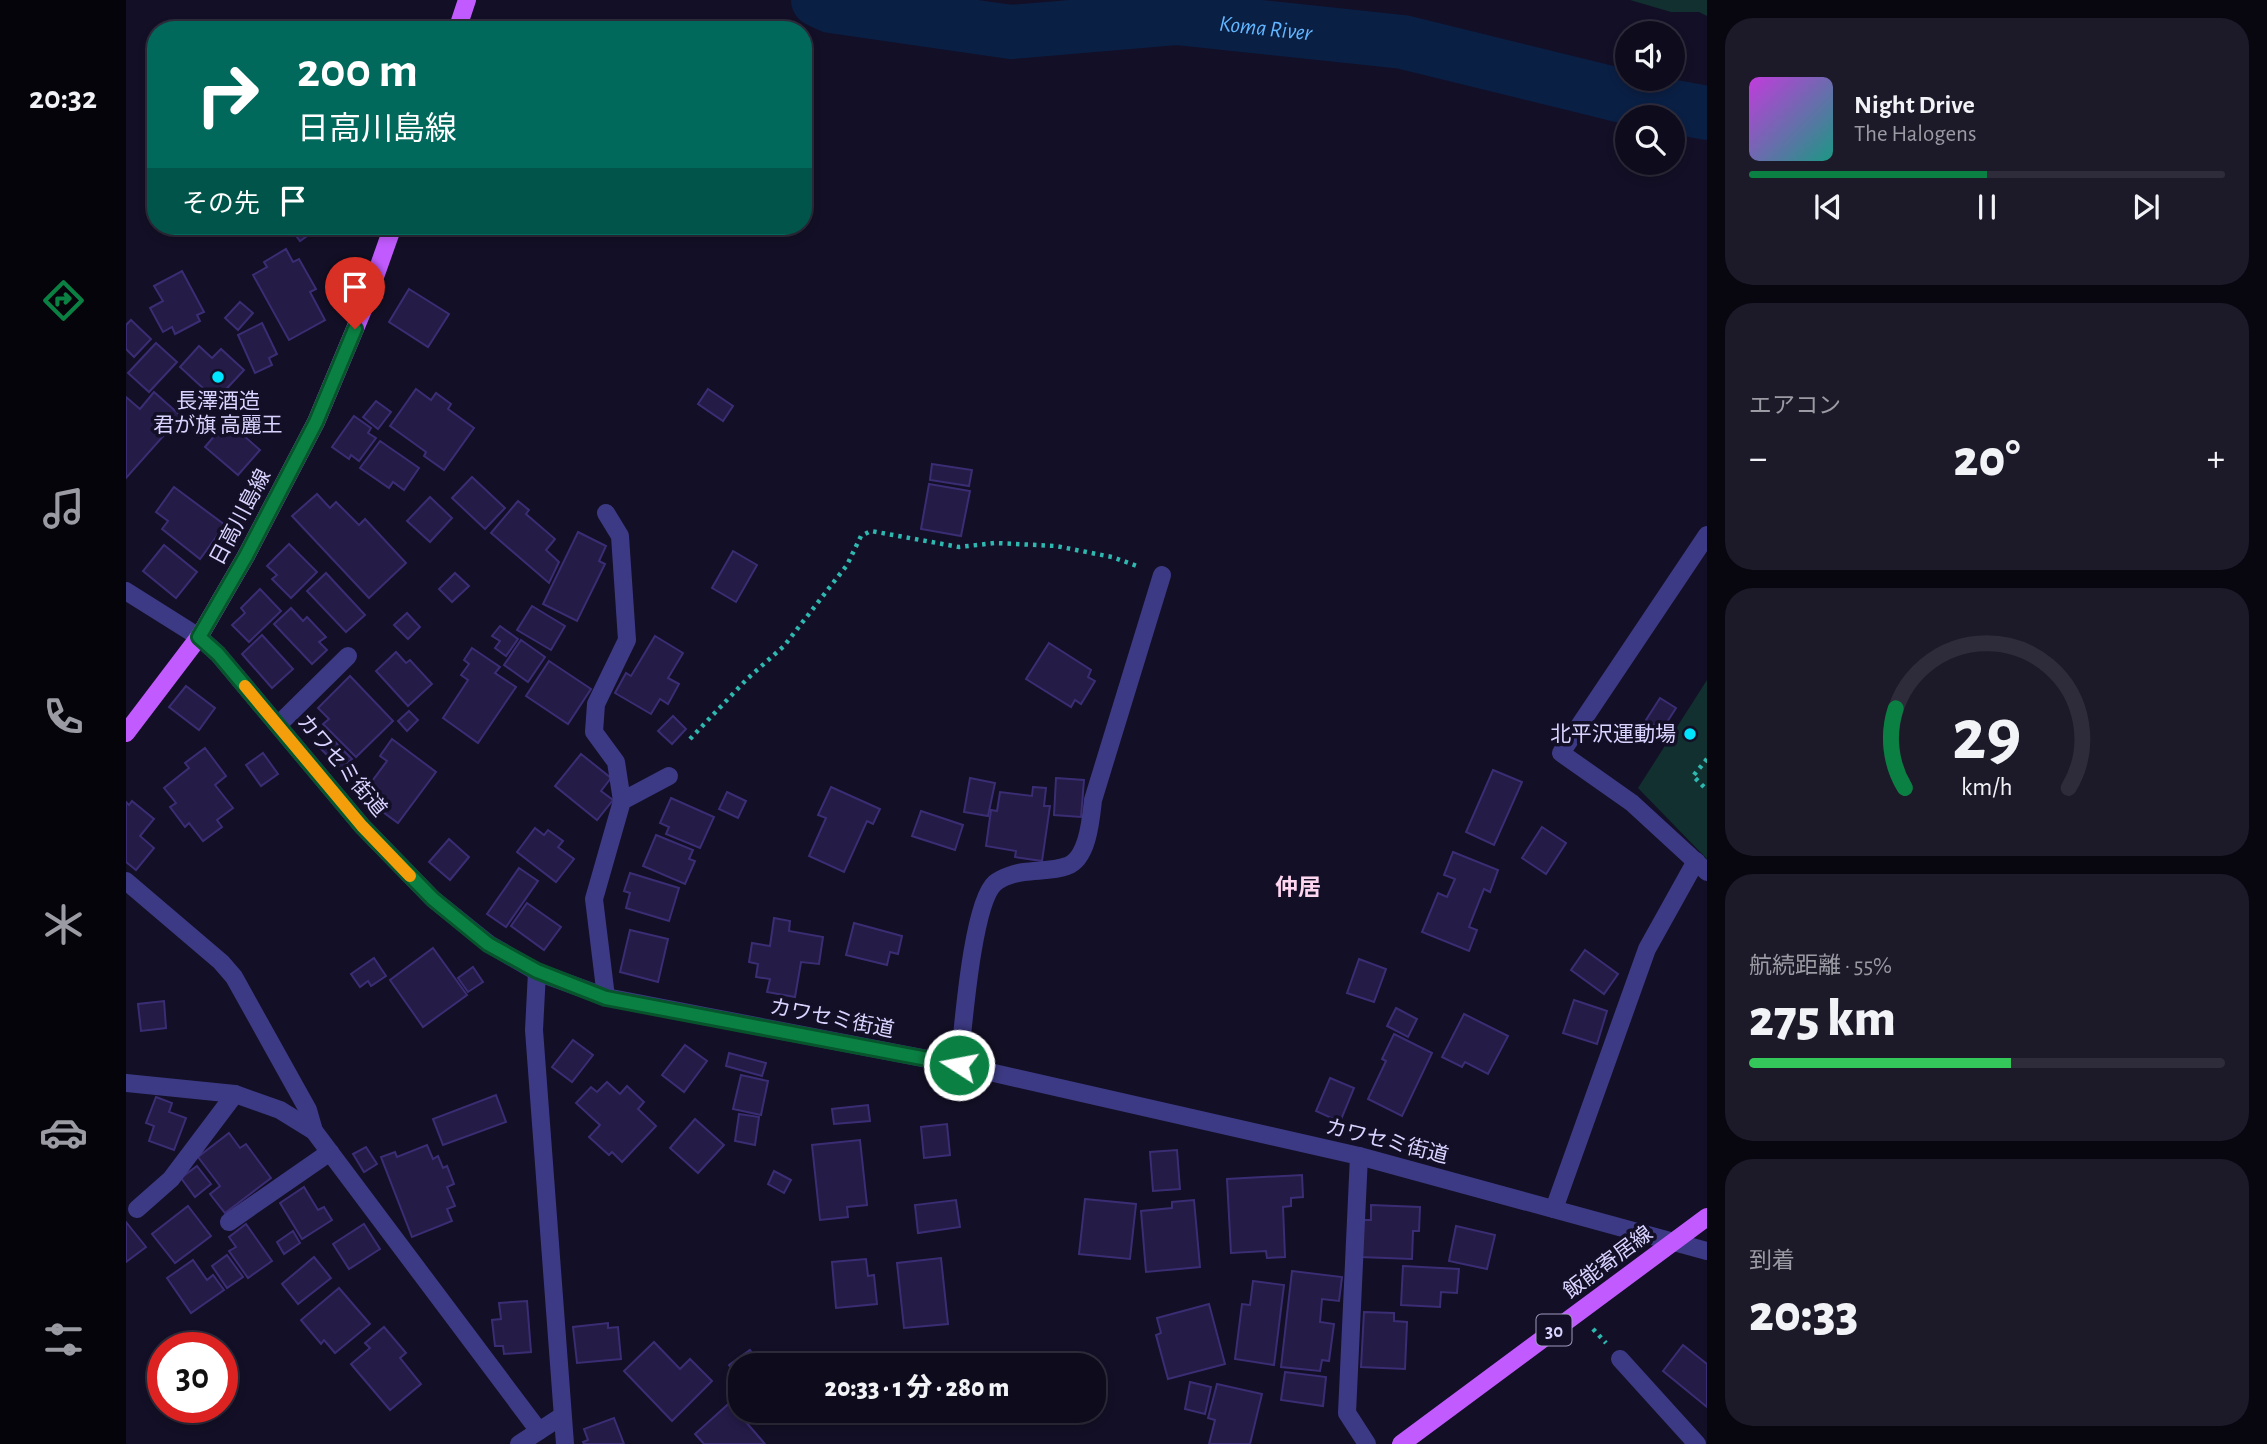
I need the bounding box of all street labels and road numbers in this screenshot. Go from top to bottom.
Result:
street label: 日高川島線 [206,465,274,569]
street label: カワセミ街道 [293,710,391,820]
street label: カワセミ街道 [768,995,896,1041]
street label: カワセミ街道 [1323,1115,1451,1167]
street label: 飯能寄居線 [1559,1222,1657,1302]
road number: 30 [1536,1314,1572,1346]

